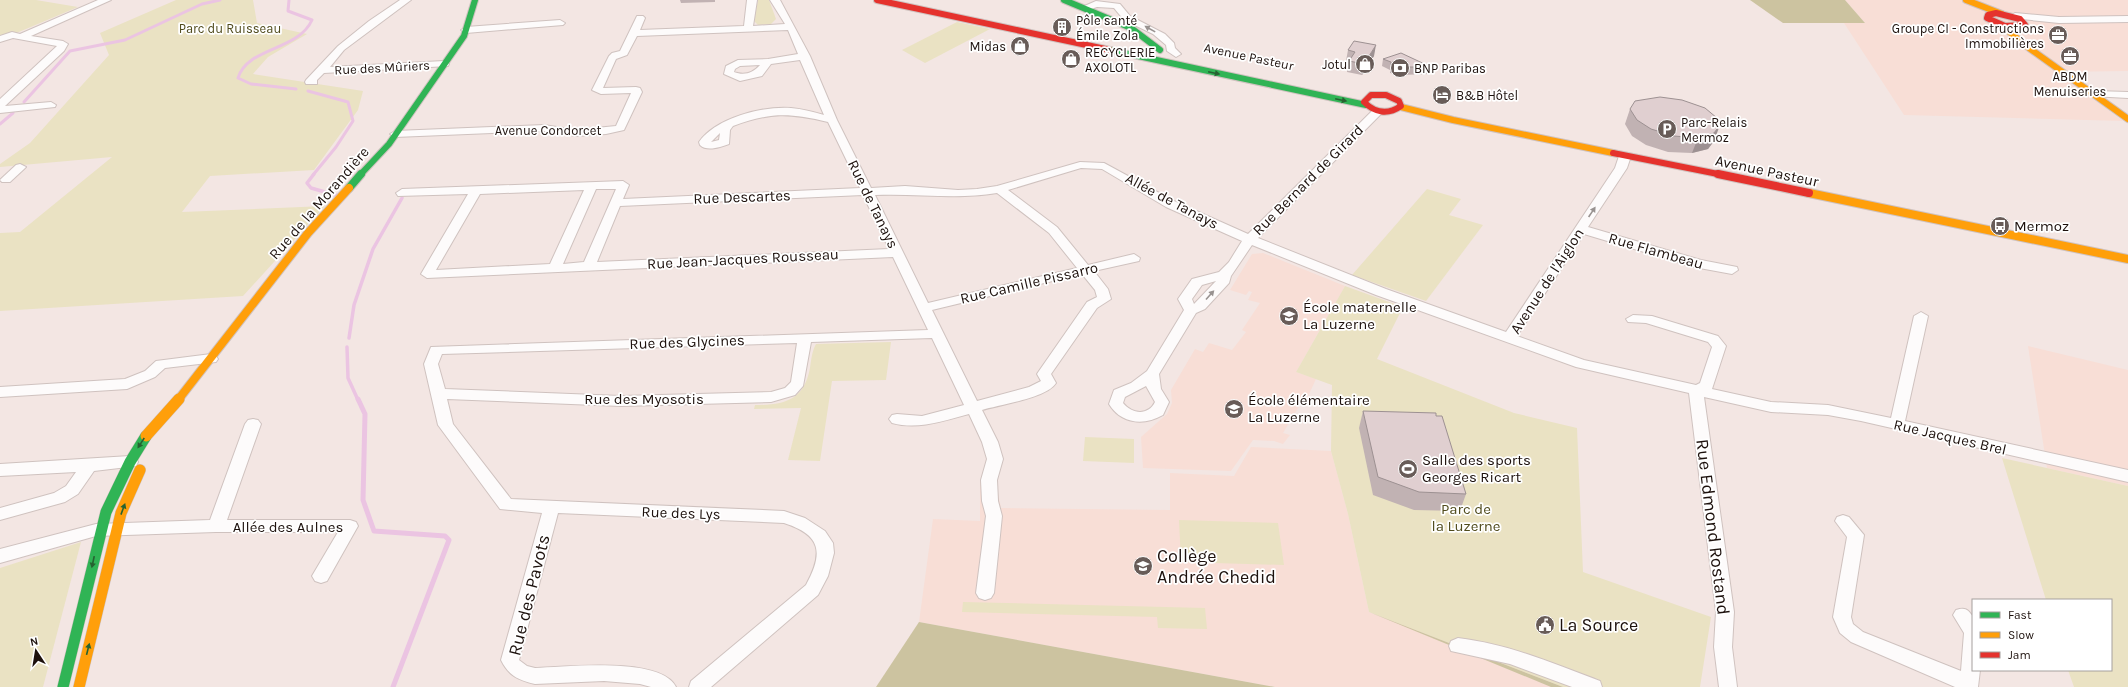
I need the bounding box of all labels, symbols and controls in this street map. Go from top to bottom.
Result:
place label: Pôle santé Émile Zola [1076,13,1138,43]
building icon: Pôle santé Émile Zola [1051,16,1073,38]
park label: Parc du Ruisseau [179,21,281,36]
place label: Groupe CI - Constructions Immobilières [1892,21,2044,51]
office icon: Groupe CI - Constructions Immobilières [2047,24,2069,46]
one-way arrow [1144,25,1156,32]
shop icon: Midas [1009,35,1031,57]
place label: Midas [969,39,1006,54]
street label: Avenue Pasteur [1203,40,1295,73]
place label: RECYCLERIE AXOLOTL [1085,45,1155,75]
office icon: ABDM Menuiseries [2059,45,2081,67]
shop icon: RECYCLERIE AXOLOTL [1060,48,1082,70]
shop icon: Jotul [1354,53,1376,75]
place label: Jotul [1322,57,1351,72]
bank icon: BNP Paribas [1389,57,1411,79]
street label: Rue des Mûriers [334,58,430,77]
place label: BNP Paribas [1414,61,1486,76]
place label: ABDM Menuiseries [2034,69,2107,99]
one-way arrow [1208,71,1220,77]
hotel icon: B&B Hôtel [1431,84,1453,106]
place label: B&B Hôtel [1456,88,1518,103]
one-way arrow [1335,97,1348,103]
place label: Parc-Relais Mermoz [1681,115,1748,145]
parking icon: Parc-Relais Mermoz [1656,118,1678,140]
street label: Rue Bernard de Girard [1249,121,1367,239]
street label: Avenue Condorcet [495,123,601,138]
street label: Rue de la Morandière [265,143,373,263]
street label: Avenue Pasteur [1714,151,1821,191]
street label: Rue de Tanays [844,157,902,251]
street label: Allée de Tanays [1122,169,1222,233]
street label: Rue Descartes [693,186,791,208]
one-way arrow [1588,207,1596,217]
bus stop icon: Mermoz [1989,215,2011,237]
place label: Mermoz [2014,217,2069,235]
street label: Avenue de l'Aiglon [1506,225,1588,337]
street label: Rue Flambeau [1607,229,1705,273]
street label: Rue Jean-Jacques Rousseau [647,245,839,273]
street label: Rue Camille Pissarro [958,258,1100,308]
one-way arrow [1206,290,1215,300]
place label: École maternelle La Luzerne [1303,298,1417,333]
school or university icon: École maternelle La Luzerne [1278,305,1300,327]
street label: Rue des Glycines [629,331,745,353]
street label: Rue des Myosotis [584,390,704,408]
place label: École élémentaire La Luzerne [1248,391,1370,426]
school or university icon: École élémentaire La Luzerne [1223,398,1245,420]
street label: Rue Jacques Brel [1892,415,2008,459]
one-way arrow [137,438,145,448]
street label: Rue Edmond Rostand [1691,438,1735,616]
place label: Salle des sports Georges Ricart [1422,451,1531,486]
sports icon: Salle des sports Georges Ricart [1397,458,1419,480]
park label: Parc de la Luzerne [1431,500,1501,535]
one-way arrow [120,503,126,515]
street label: Rue des Lys [641,503,721,523]
street label: Allée des Aulnes [233,518,343,536]
street label: Rue des Pavots [503,532,555,658]
place label: Collège Andrée Chedid [1157,545,1276,588]
school or university icon: Collège Andrée Chedid [1132,555,1154,577]
one-way arrow [90,556,96,569]
legend [1972,599,2112,671]
text: Fast [2008,608,2032,622]
public building icon: La Source [1534,614,1556,636]
place label: La Source [1559,614,1638,636]
text: Slow [2008,628,2034,642]
north arrow [16,631,56,671]
text: N [29,635,39,649]
one-way arrow [86,643,92,655]
text: Jam [2008,648,2031,662]

